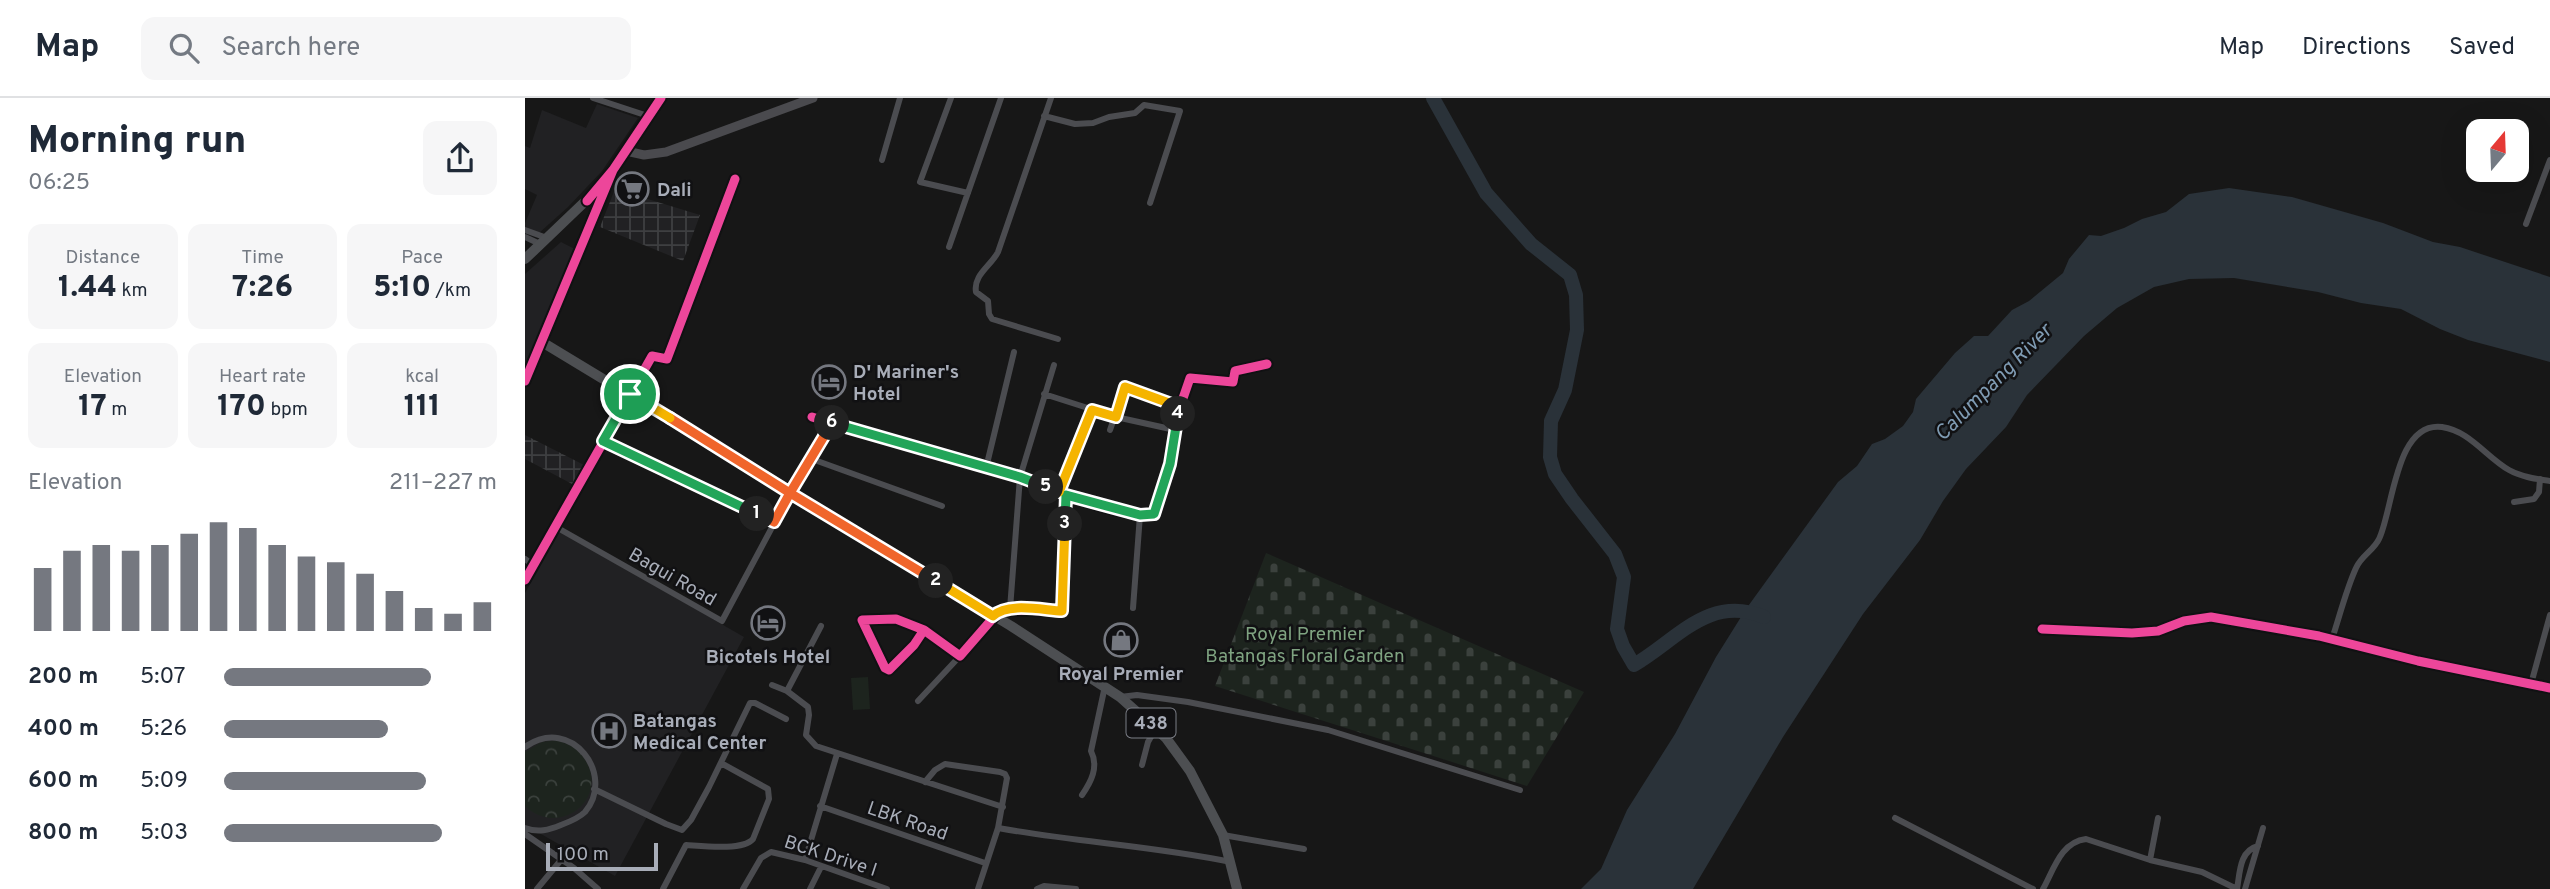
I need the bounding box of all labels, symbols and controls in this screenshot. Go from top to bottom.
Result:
search box [141,17,631,80]
text: Map [35,27,99,69]
icon: search [165,29,203,67]
text: Search here [221,32,360,65]
text: Map [2219,33,2264,63]
text: Directions [2302,33,2411,63]
text: Saved [2449,33,2515,63]
text: Morning run [28,118,246,167]
north arrow [2466,119,2529,182]
map controls [2466,119,2529,182]
button: share [423,121,497,195]
text: 06:25 [28,169,90,198]
supermarket icon: Dali [613,170,651,208]
place label: Dali [657,179,692,203]
text: Distance [66,246,140,270]
text: Time [241,246,284,270]
text: Pace [401,246,443,270]
text: 1.44 [58,270,117,307]
text: 7:26 [232,270,293,307]
text: 5:10 [373,270,431,307]
text: km [117,279,148,303]
text: /km [431,279,471,303]
water label: Calumpang River [1929,317,2060,448]
place label: D' Mariner's Hotel [853,361,959,407]
hotel icon: D' Mariner's Hotel [810,363,848,401]
pin [600,364,660,424]
text: Elevation [64,365,142,389]
text: Heart rate [219,365,306,389]
text: kcal [405,365,439,389]
icon: arrive [611,375,649,413]
text: 17 [78,389,107,426]
text: 170 [217,389,266,426]
text: 111 [404,389,441,426]
pin: 4 [1161,396,1195,432]
text: m [107,398,127,422]
text: bpm [266,398,308,422]
text: 4 [1171,401,1184,425]
pin: 6 [815,406,849,440]
text: 6 [826,410,837,434]
text: Elevation [28,469,123,498]
text: 211–227 m [389,469,497,498]
pin: 5 [1029,470,1063,504]
text: 5 [1040,474,1051,498]
pin: 1 [740,496,775,532]
text: 1 [753,501,760,525]
pin: 3 [1047,506,1083,542]
text: 3 [1059,511,1070,535]
street label: Bagui Road [624,543,720,613]
pin: 2 [919,564,953,598]
text: 2 [930,568,941,592]
hotel icon: Bicotels Hotel [749,604,787,642]
shop icon: Royal Premier [1102,621,1140,659]
park label: Royal Premier Batangas Floral Garden [1205,623,1405,669]
place label: Bicotels Hotel [706,646,830,670]
text: 200 m [28,663,98,692]
text: 5:07 [140,663,186,692]
place label: Royal Premier [1058,663,1184,687]
road number: 438 [1127,708,1175,738]
place label: Batangas Medical Center [633,710,766,756]
hospital icon: Batangas Medical Center [590,712,628,750]
text: 400 m [28,715,99,744]
text: 5:26 [140,715,187,744]
text: 600 m [28,767,98,796]
text: 5:09 [140,767,188,796]
street label: LBK Road [864,797,951,847]
text: 800 m [28,819,98,848]
text: 5:03 [140,819,188,848]
street label: BCK Drive I [781,831,880,883]
scale bar [546,840,658,872]
text: 100 m [557,843,609,867]

